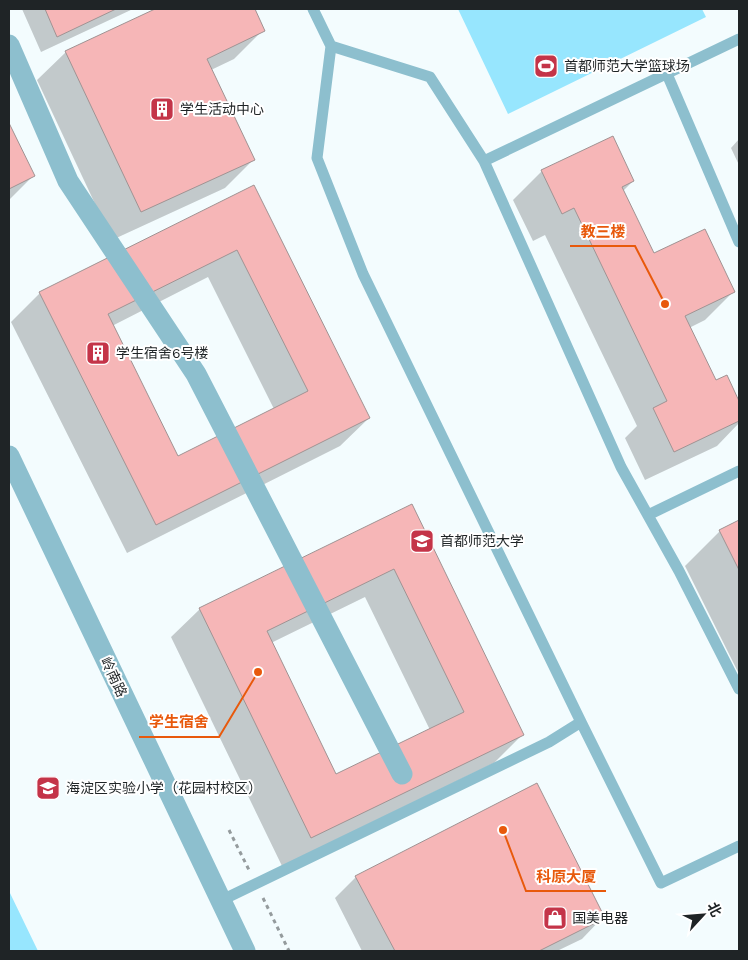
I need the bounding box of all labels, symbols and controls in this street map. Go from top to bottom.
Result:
sports icon: 首都师范大学篮球场 [533,53,559,79]
place label: 首都师范大学篮球场 [564,58,690,74]
building icon: 学生活动中心 [149,96,175,122]
place label: 学生活动中心 [180,101,264,117]
callout: 教三楼 [570,216,635,246]
text: 教三楼 [580,223,626,241]
building icon: 学生宿舍6号楼 [85,340,111,366]
place label: 学生宿舍6号楼 [116,345,209,361]
school or university icon: 首都师范大学 [409,528,435,554]
place label: 首都师范大学 [440,533,524,549]
street label: 岭南路 [98,655,130,699]
callout: 学生宿舍 [139,707,219,737]
text: 学生宿舍 [149,713,209,731]
school or university icon: 海淀区实验小学（花园村校区） [35,775,61,801]
place label: 海淀区实验小学（花园村校区） [66,780,262,796]
callout: 科原大厦 [526,861,606,891]
text: 科原大厦 [536,868,596,886]
north arrow [678,890,728,940]
text: 北 [704,900,725,919]
shop icon: 国美电器 [542,905,568,931]
place label: 国美电器 [572,910,628,926]

